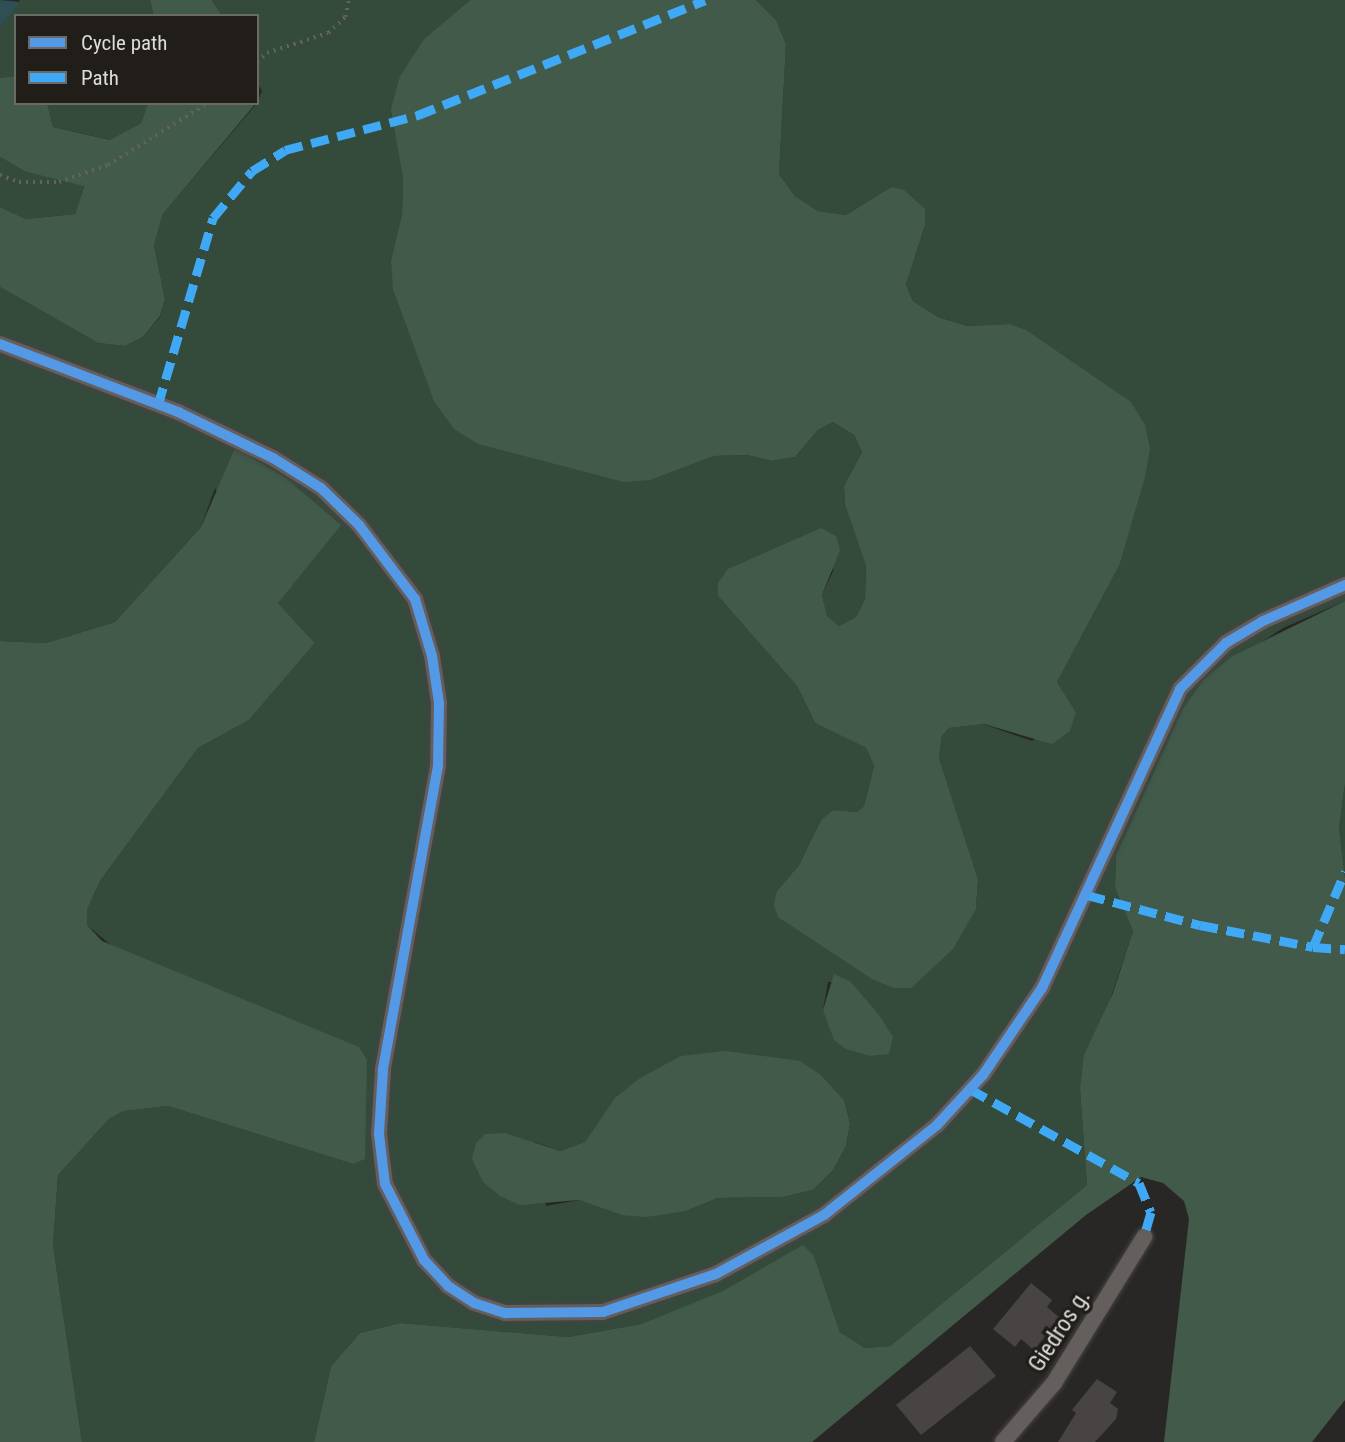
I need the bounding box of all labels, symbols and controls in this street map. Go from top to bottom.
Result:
legend [14,14,259,105]
text: Cycle path [81,31,167,55]
text: Path [81,66,119,90]
street label: Giedros g. [1023,1285,1097,1377]

